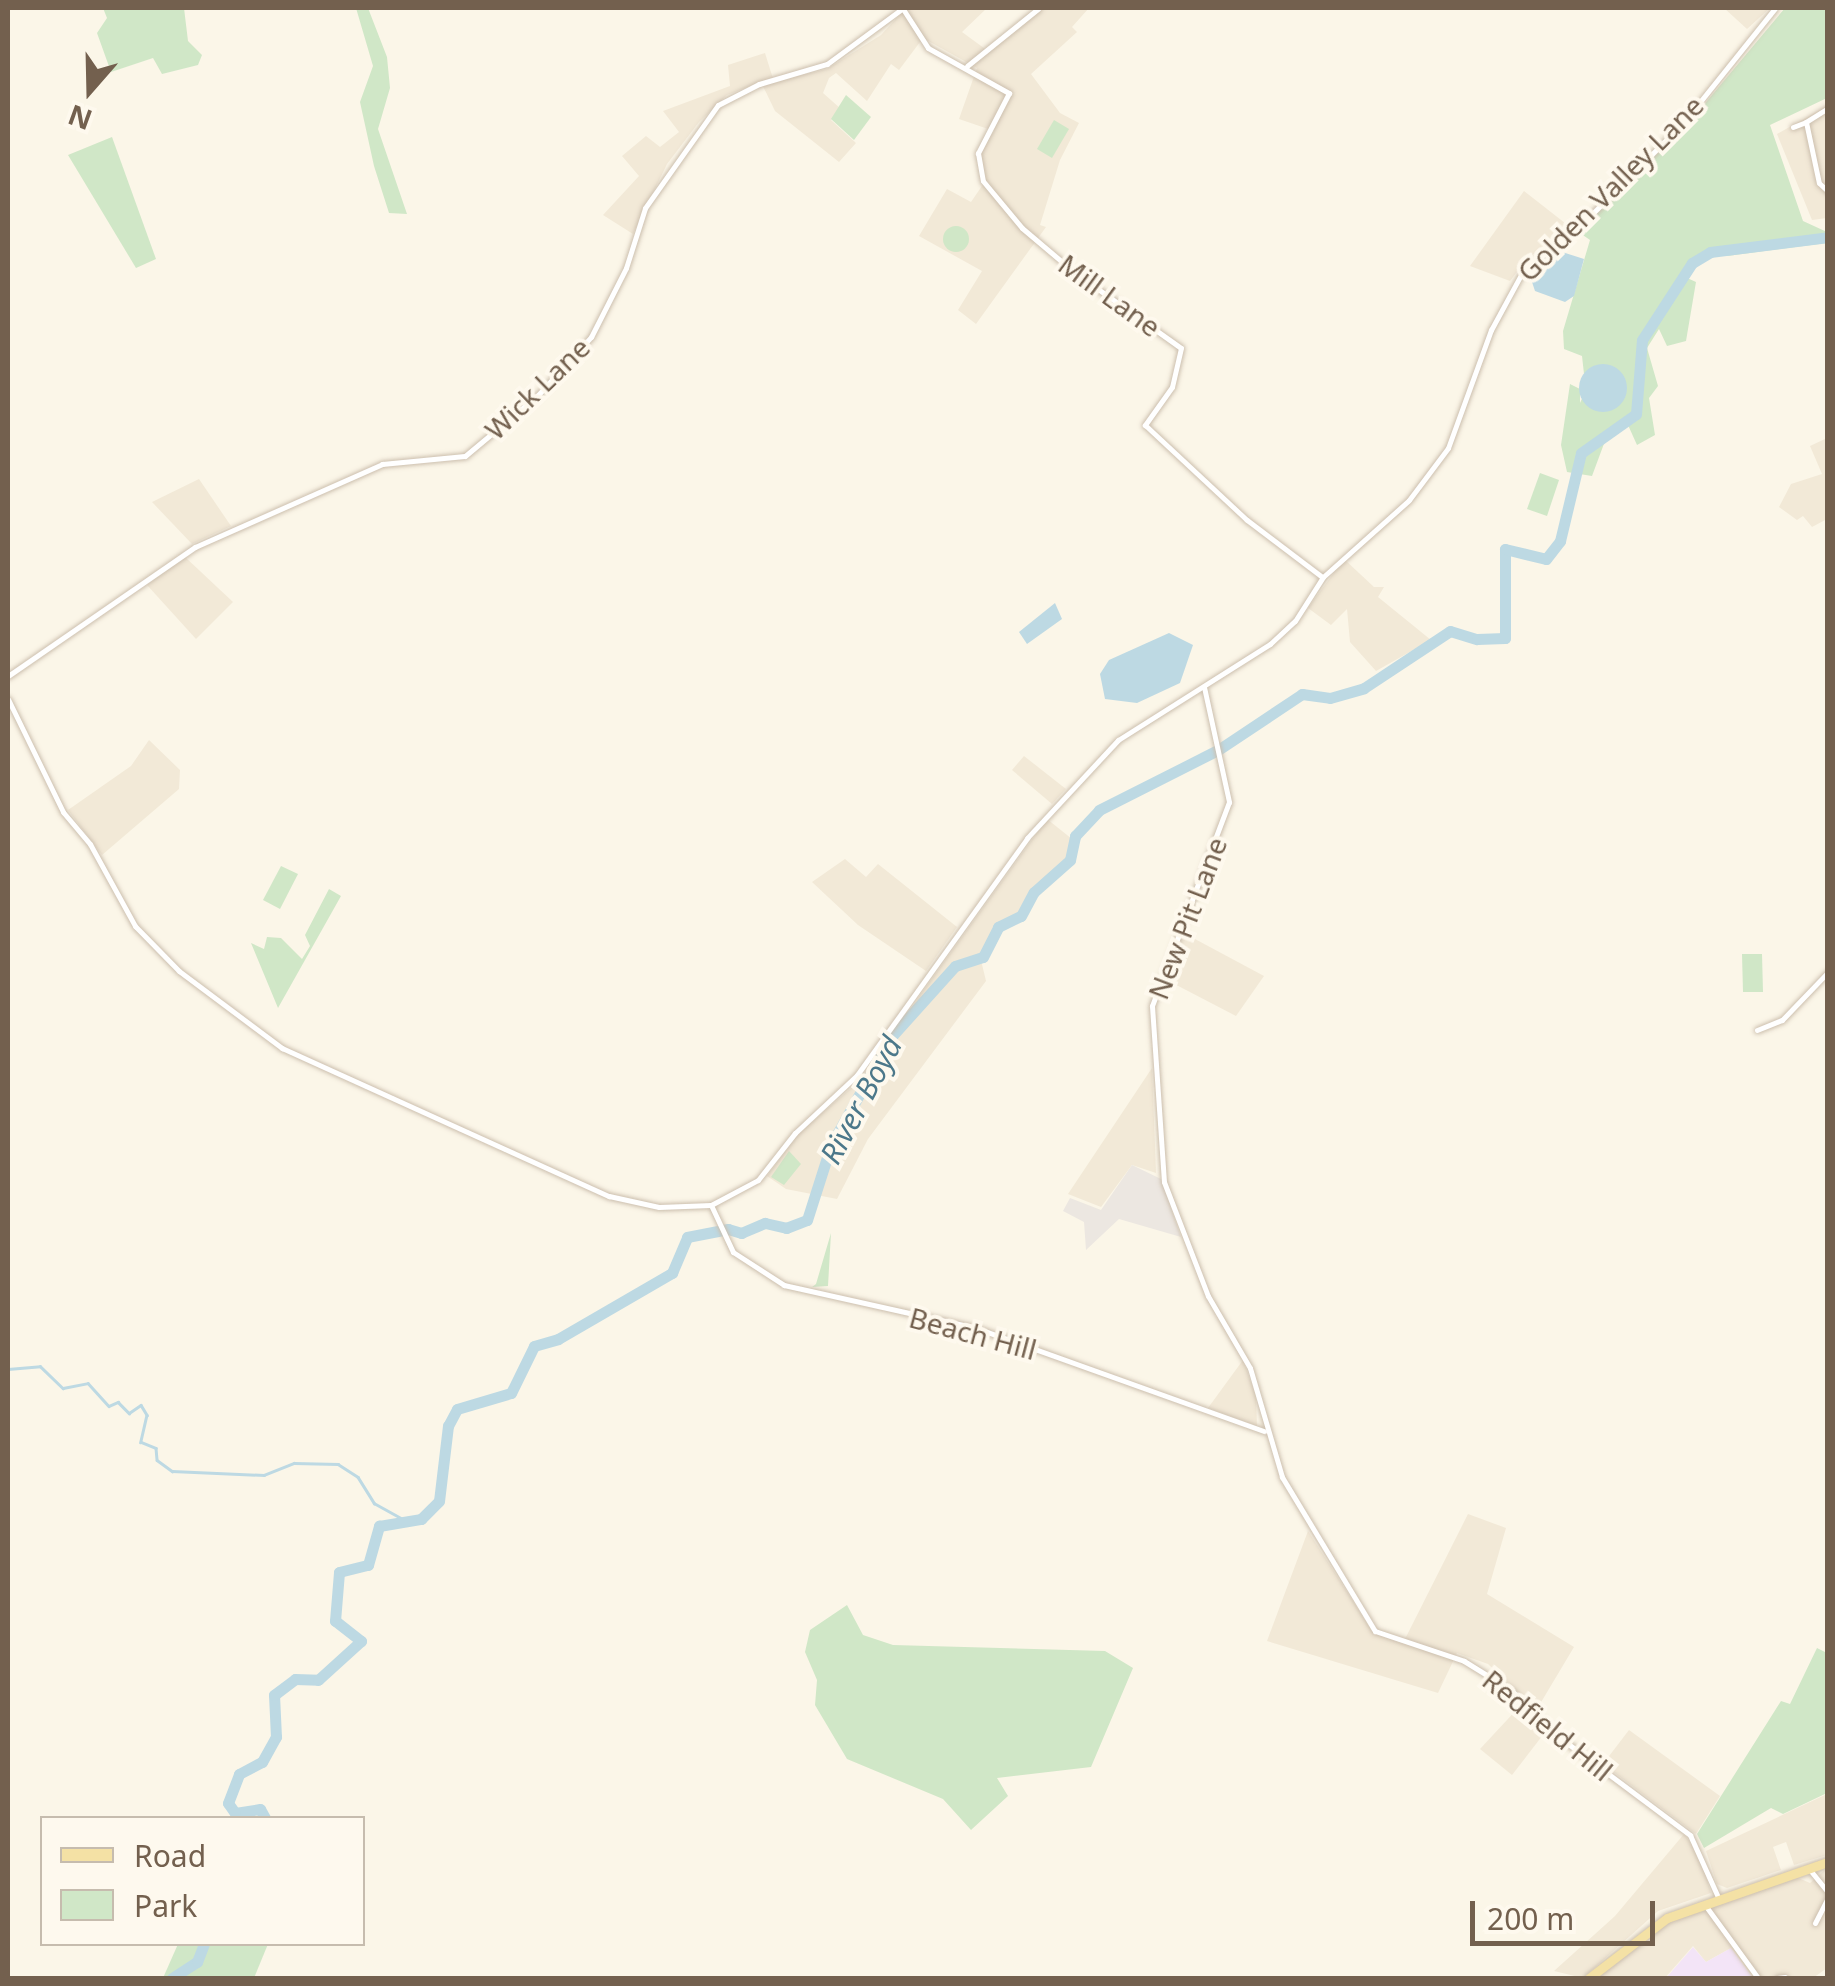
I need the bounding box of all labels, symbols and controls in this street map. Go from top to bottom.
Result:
north arrow [40,40,140,140]
street label: Golden Valley Lane [1510,88,1710,288]
text: N [63,96,97,140]
street label: Mill Lane [1052,247,1168,343]
street label: Wick Lane [478,330,596,446]
street label: New Pit Lane [1141,832,1233,1004]
water label: River Boyd [812,1030,910,1170]
street label: Beach Hill [906,1300,1040,1366]
street label: Redfield Hill [1476,1662,1620,1788]
legend [40,1816,365,1946]
text: Road [134,1835,206,1876]
scale bar [1475,1881,1660,1943]
text: Park [134,1885,197,1926]
text: 200 m [1487,1898,1574,1939]

